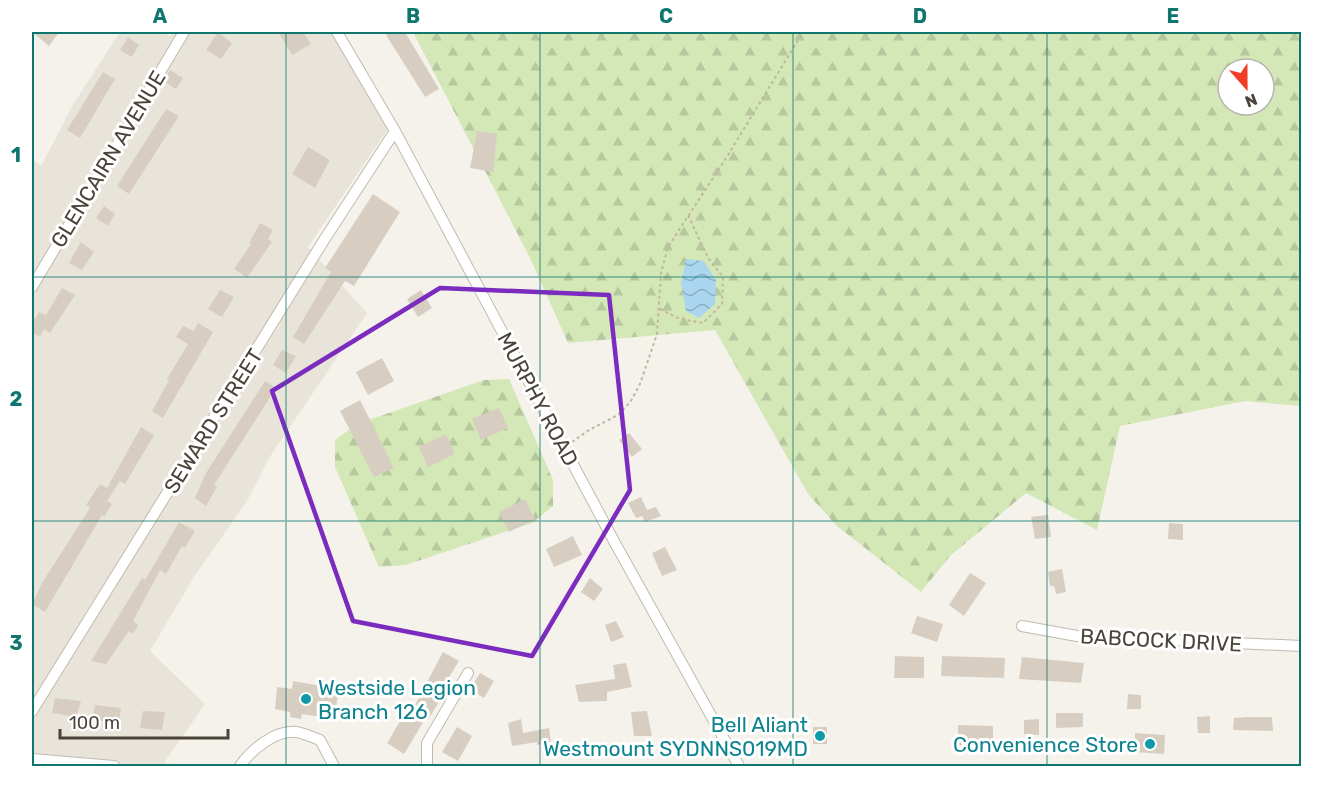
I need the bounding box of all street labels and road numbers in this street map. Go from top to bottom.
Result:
street label: GLENCAIRN AVENUE [45,66,171,252]
street label: MURPHY ROAD [492,328,584,470]
street label: SEWARD STREET [158,344,268,498]
street label: BABCOCK DRIVE [1079,623,1243,657]

